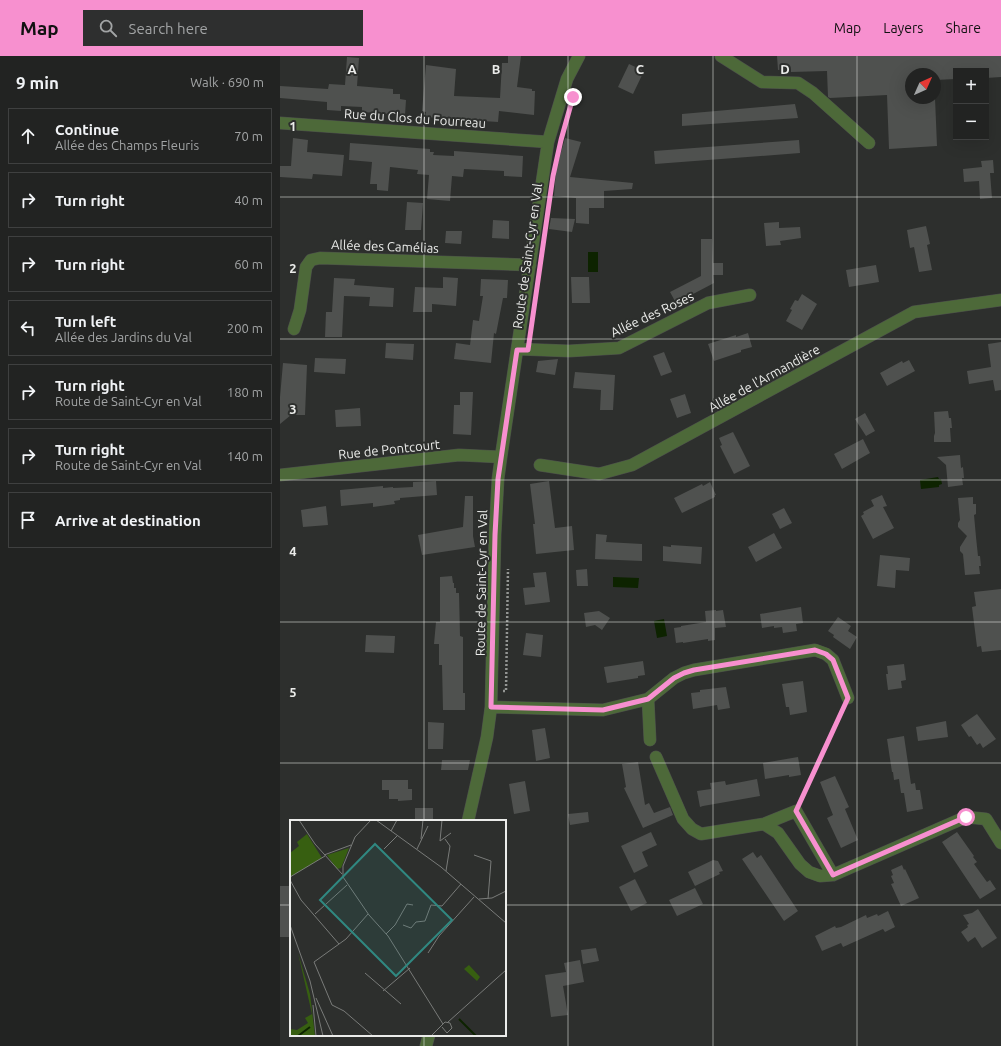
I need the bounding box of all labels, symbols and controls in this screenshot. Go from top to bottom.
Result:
search box [83,10,363,46]
text: Map [20,17,59,39]
icon: search [97,17,119,39]
text: Search here [129,20,208,37]
text: Map [834,20,861,36]
text: Layers [883,20,923,36]
text: Share [945,20,981,36]
text: A [347,62,357,76]
text: B [492,62,501,76]
text: C [636,62,645,76]
text: D [780,62,790,76]
north arrow [905,68,941,104]
map controls [953,68,989,140]
button: + [953,68,989,104]
text: 9 min [16,73,59,92]
text: Walk · 690 m [190,75,264,89]
route end [564,88,582,106]
button: − [953,104,989,140]
street label: Rue du Clos du Fourreau [344,106,486,130]
text: 1 [289,119,297,133]
text: Continue [55,121,119,138]
icon: ahead [17,125,39,147]
text: 70 m [234,129,263,143]
text: Allée des Champs Fleuris [55,138,199,152]
street label: Route de Saint-Cyr en Val [510,182,544,330]
icon: right [17,189,39,211]
text: Turn right [55,192,125,209]
text: 40 m [234,193,263,207]
street label: Allée des Camélias [331,237,440,255]
icon: right [17,253,39,275]
text: Turn right [55,256,125,273]
text: 60 m [234,257,263,271]
text: 2 [289,261,297,275]
street label: Allée des Roses [608,288,696,339]
text: Turn left [55,313,116,330]
icon: left [17,317,39,339]
text: 200 m [227,321,263,335]
text: Allée des Jardins du Val [55,330,192,344]
street label: Allée de l'Armandière [706,342,822,414]
text: Turn right [55,377,125,394]
icon: right [17,381,39,403]
text: 180 m [227,385,263,399]
text: Route de Saint-Cyr en Val [55,394,202,408]
text: 3 [289,402,297,416]
street label: Rue de Pontcourt [337,437,441,461]
text: Turn right [55,441,125,458]
icon: right [17,445,39,467]
text: 140 m [227,449,263,463]
text: Route de Saint-Cyr en Val [55,458,202,472]
icon: arrive [17,509,39,531]
street label: Route de Saint-Cyr en Val [473,509,489,656]
text: Arrive at destination [55,512,201,529]
text: 4 [289,544,297,558]
text: 5 [289,685,297,699]
route start [957,808,975,826]
inset map [290,820,506,1036]

